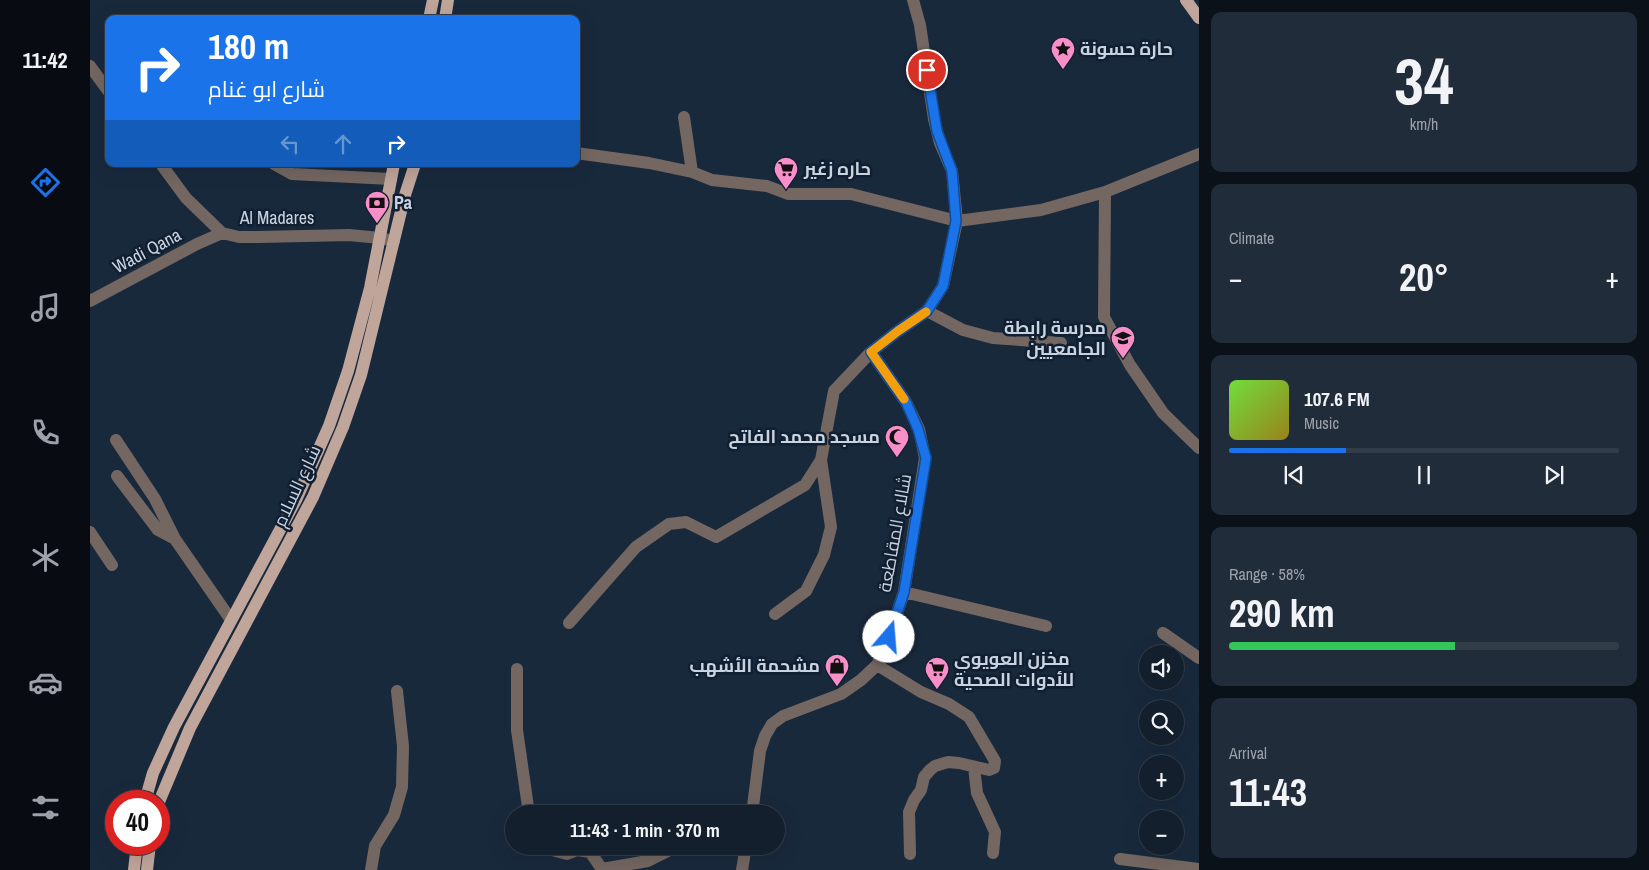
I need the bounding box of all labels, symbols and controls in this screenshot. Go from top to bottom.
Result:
text: 180 m [208,23,289,70]
icon: right [125,35,190,100]
place icon: حارة حسونة [1050,36,1076,70]
place label: حارة حسونة [1080,36,1173,61]
text: 34 [1394,37,1454,124]
text: 11:42 [22,45,68,75]
pin [906,49,948,91]
icon: arrive [913,56,941,84]
text: شارع ابو غنام [208,74,325,104]
text: km/h [1410,113,1438,135]
icon: left [276,130,304,158]
icon: ahead [329,130,357,158]
icon: right [382,130,410,158]
supermarket icon: حاره زغير [773,156,799,190]
place label: حاره زغير [803,156,871,181]
icon: directions [28,165,63,200]
bank icon: Pa [364,190,390,224]
place label: Pa [394,190,413,215]
street label: Al Madares [239,205,314,230]
street label: Wadi Qana [108,222,185,279]
text: Climate [1229,227,1274,249]
text: 20° [1399,252,1449,303]
text: − [1229,259,1242,297]
text: + [1606,259,1619,297]
icon: music [28,290,63,325]
place label: مدرسة رابطة الجامعيين [1004,315,1106,361]
school or university icon: مدرسة رابطة الجامعيين [1110,325,1136,359]
text: 107.6 FM [1304,386,1370,412]
text: Music [1304,412,1339,434]
icon: phone [28,415,63,450]
place label: مسجد محمد الفاتح [728,424,880,449]
mosque icon: مسجد محمد الفاتح [884,424,910,458]
street label: شارع السلام [267,441,326,531]
icon: previous [1280,461,1308,489]
icon: pause [1410,461,1438,489]
icon: next [1540,461,1568,489]
street label: شالاع المقاطعة [872,472,917,594]
icon: climate [28,540,63,575]
text: Range · 58% [1229,563,1305,585]
text: 290 km [1229,588,1335,639]
position arrow [862,610,914,662]
map controls [1139,645,1184,855]
button: sound [1139,645,1184,690]
place label: مخزن العويوي للأدوات الصحية [954,646,1074,692]
place label: مشحمة الأشهب [689,653,820,678]
shop icon: مشحمة الأشهب [824,653,850,687]
supermarket icon: مخزن العويوي للأدوات الصحية [924,656,950,690]
icon: car [28,665,63,700]
button: search [1139,700,1184,745]
text: Arrival [1229,742,1267,764]
button: + [1139,755,1184,800]
text: 11:43 [1229,767,1307,818]
icon: filters [28,790,63,825]
speed limit sign: 40 [105,790,170,855]
button: − [1139,810,1184,855]
text: 11:43 · 1 min · 370 m [570,817,720,843]

